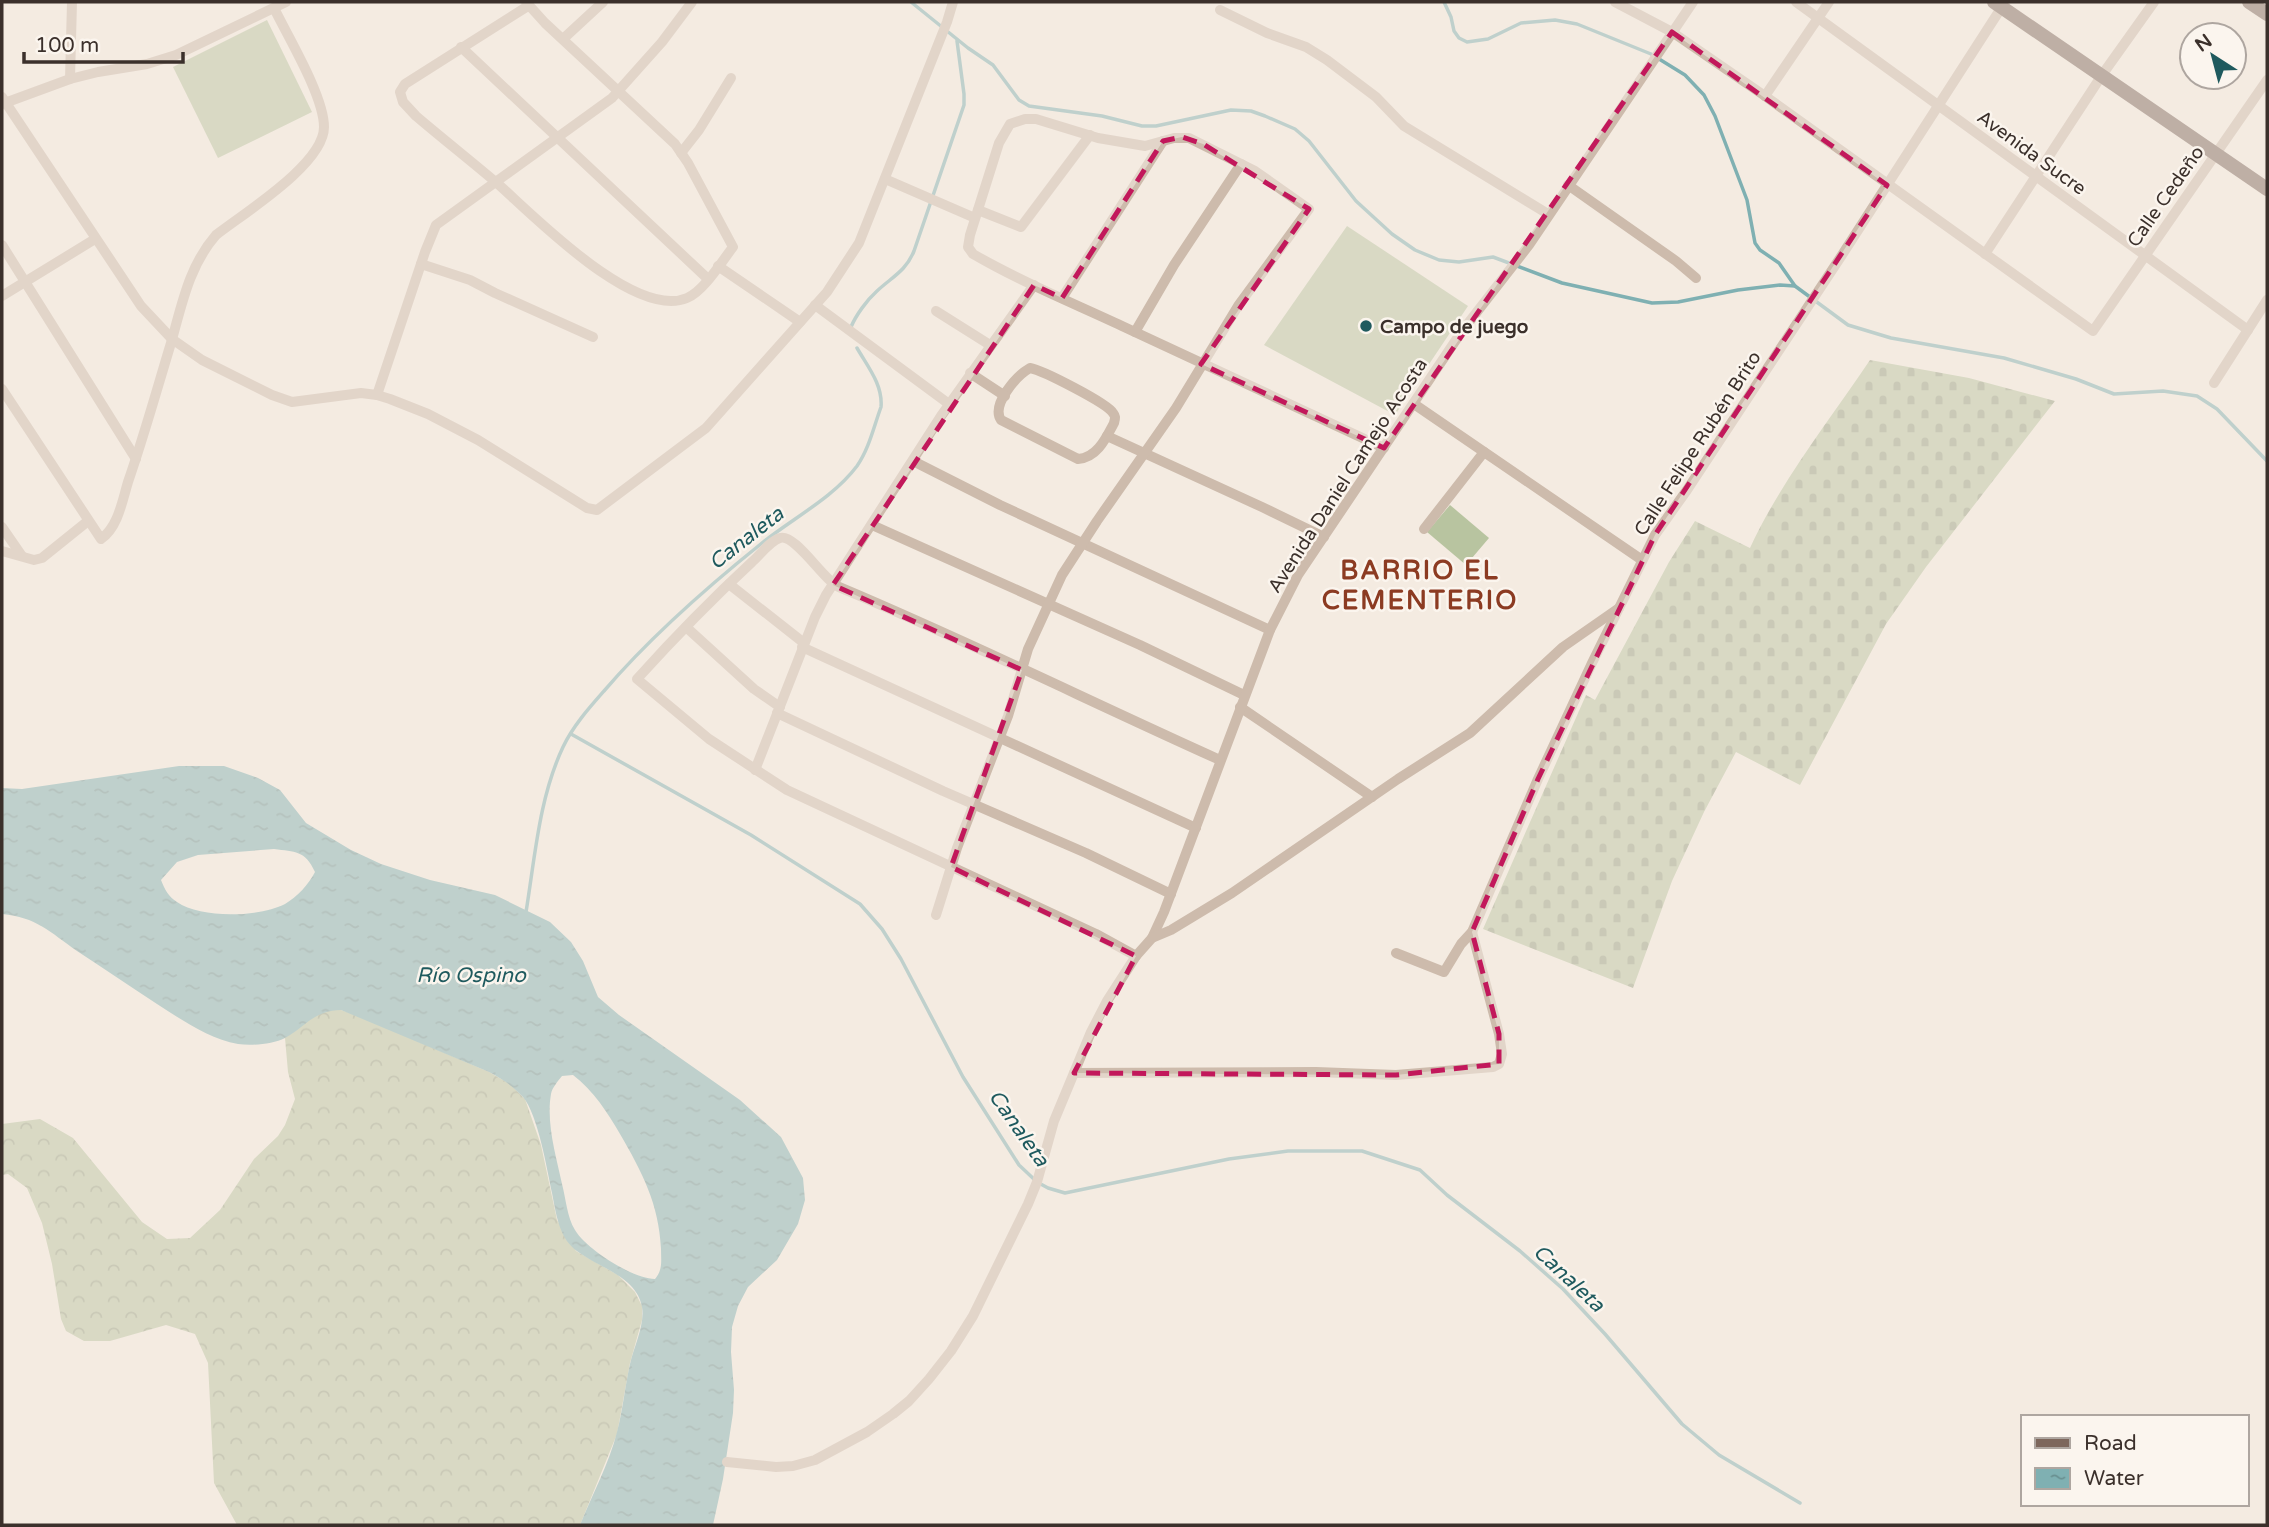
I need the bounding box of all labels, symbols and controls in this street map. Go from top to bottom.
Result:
scale bar [24,21,184,65]
north arrow [2178,21,2248,91]
text: N [2191,30,2216,56]
text: 100 m [35,33,99,58]
street label: Avenida Sucre [1973,106,2090,200]
street label: Calle Cedeño [2123,142,2209,251]
place label: Campo de juego [1380,316,1528,339]
marker: Campo de juego [1358,318,1374,334]
street label: Calle Felipe Rubén Brito [1630,347,1766,540]
street label: Avenida Daniel Camejo Acosta [1264,354,1432,597]
water label: Canaleta [704,501,790,575]
district label: BARRIO EL CEMENTERIO [1322,555,1518,616]
water label: Río Ospino [416,963,527,988]
water label: Canaleta [983,1085,1055,1172]
water label: Canaleta [1528,1239,1610,1318]
legend [2021,1415,2248,1506]
text: Road [2084,1431,2137,1456]
text: Water [2084,1466,2144,1491]

